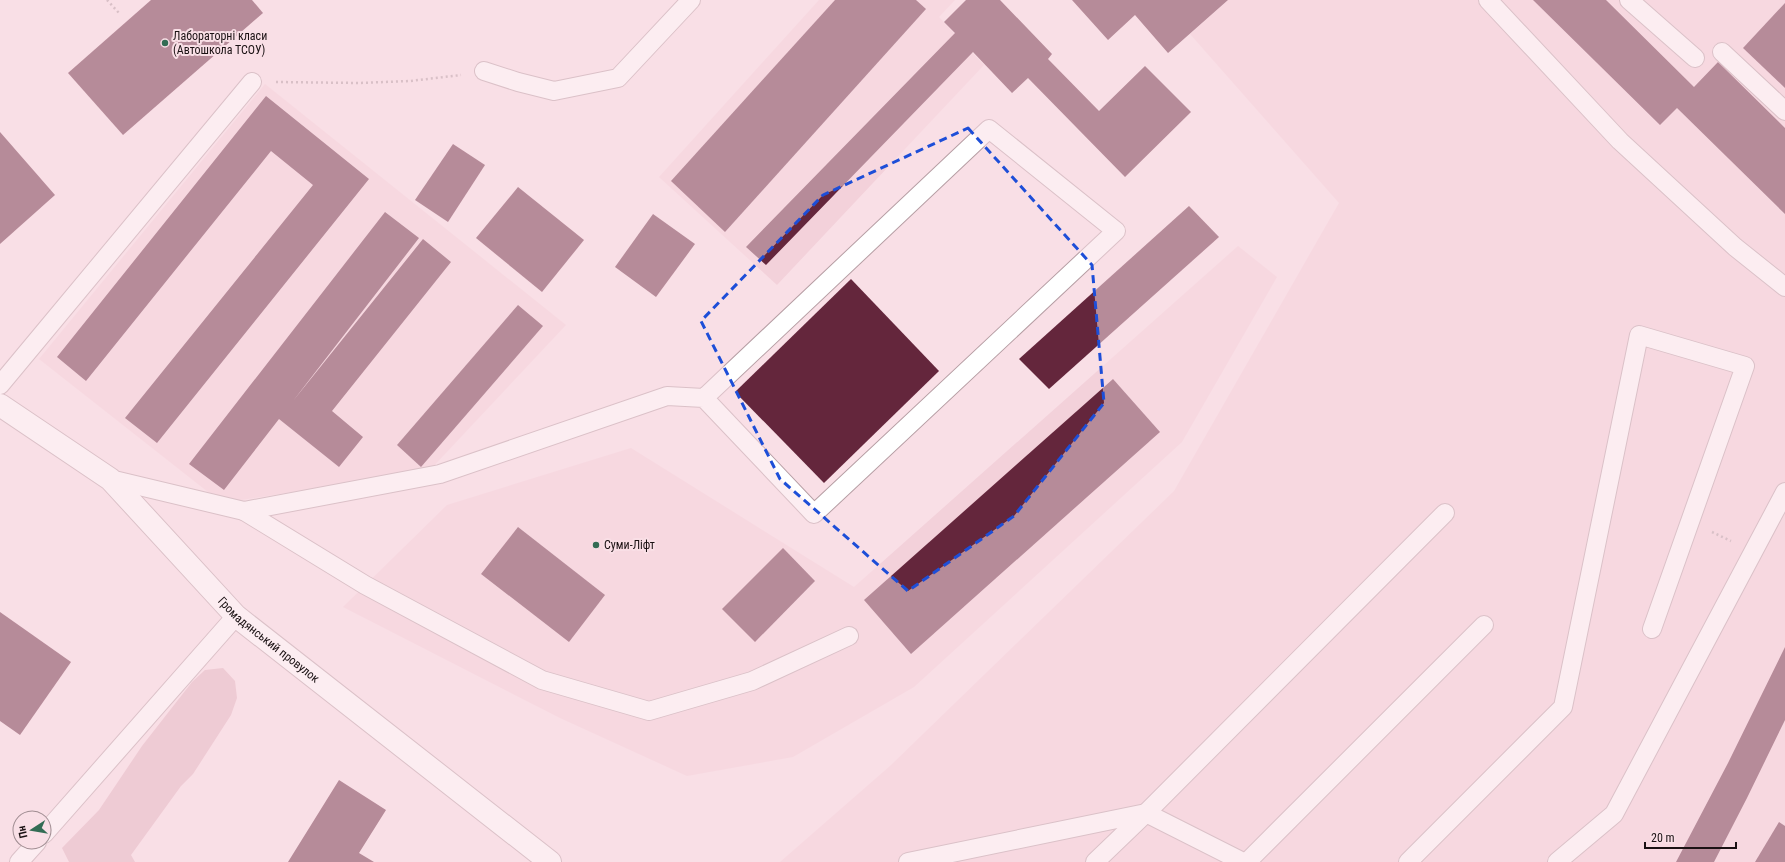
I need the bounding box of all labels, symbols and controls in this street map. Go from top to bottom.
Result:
place label: Лабораторні класи (Автошкола ТСОУ) [173,29,267,57]
marker: Лабораторні класи (Автошкола ТСОУ) [160,38,170,48]
place label: Суми-Ліфт [604,538,655,552]
marker: Суми-Ліфт [591,540,601,550]
street label: Громадянський провулок [215,594,322,686]
north arrow [12,810,52,850]
scale bar [1645,824,1736,850]
text: Пн [15,825,30,839]
text: 20 m [1651,831,1675,845]

